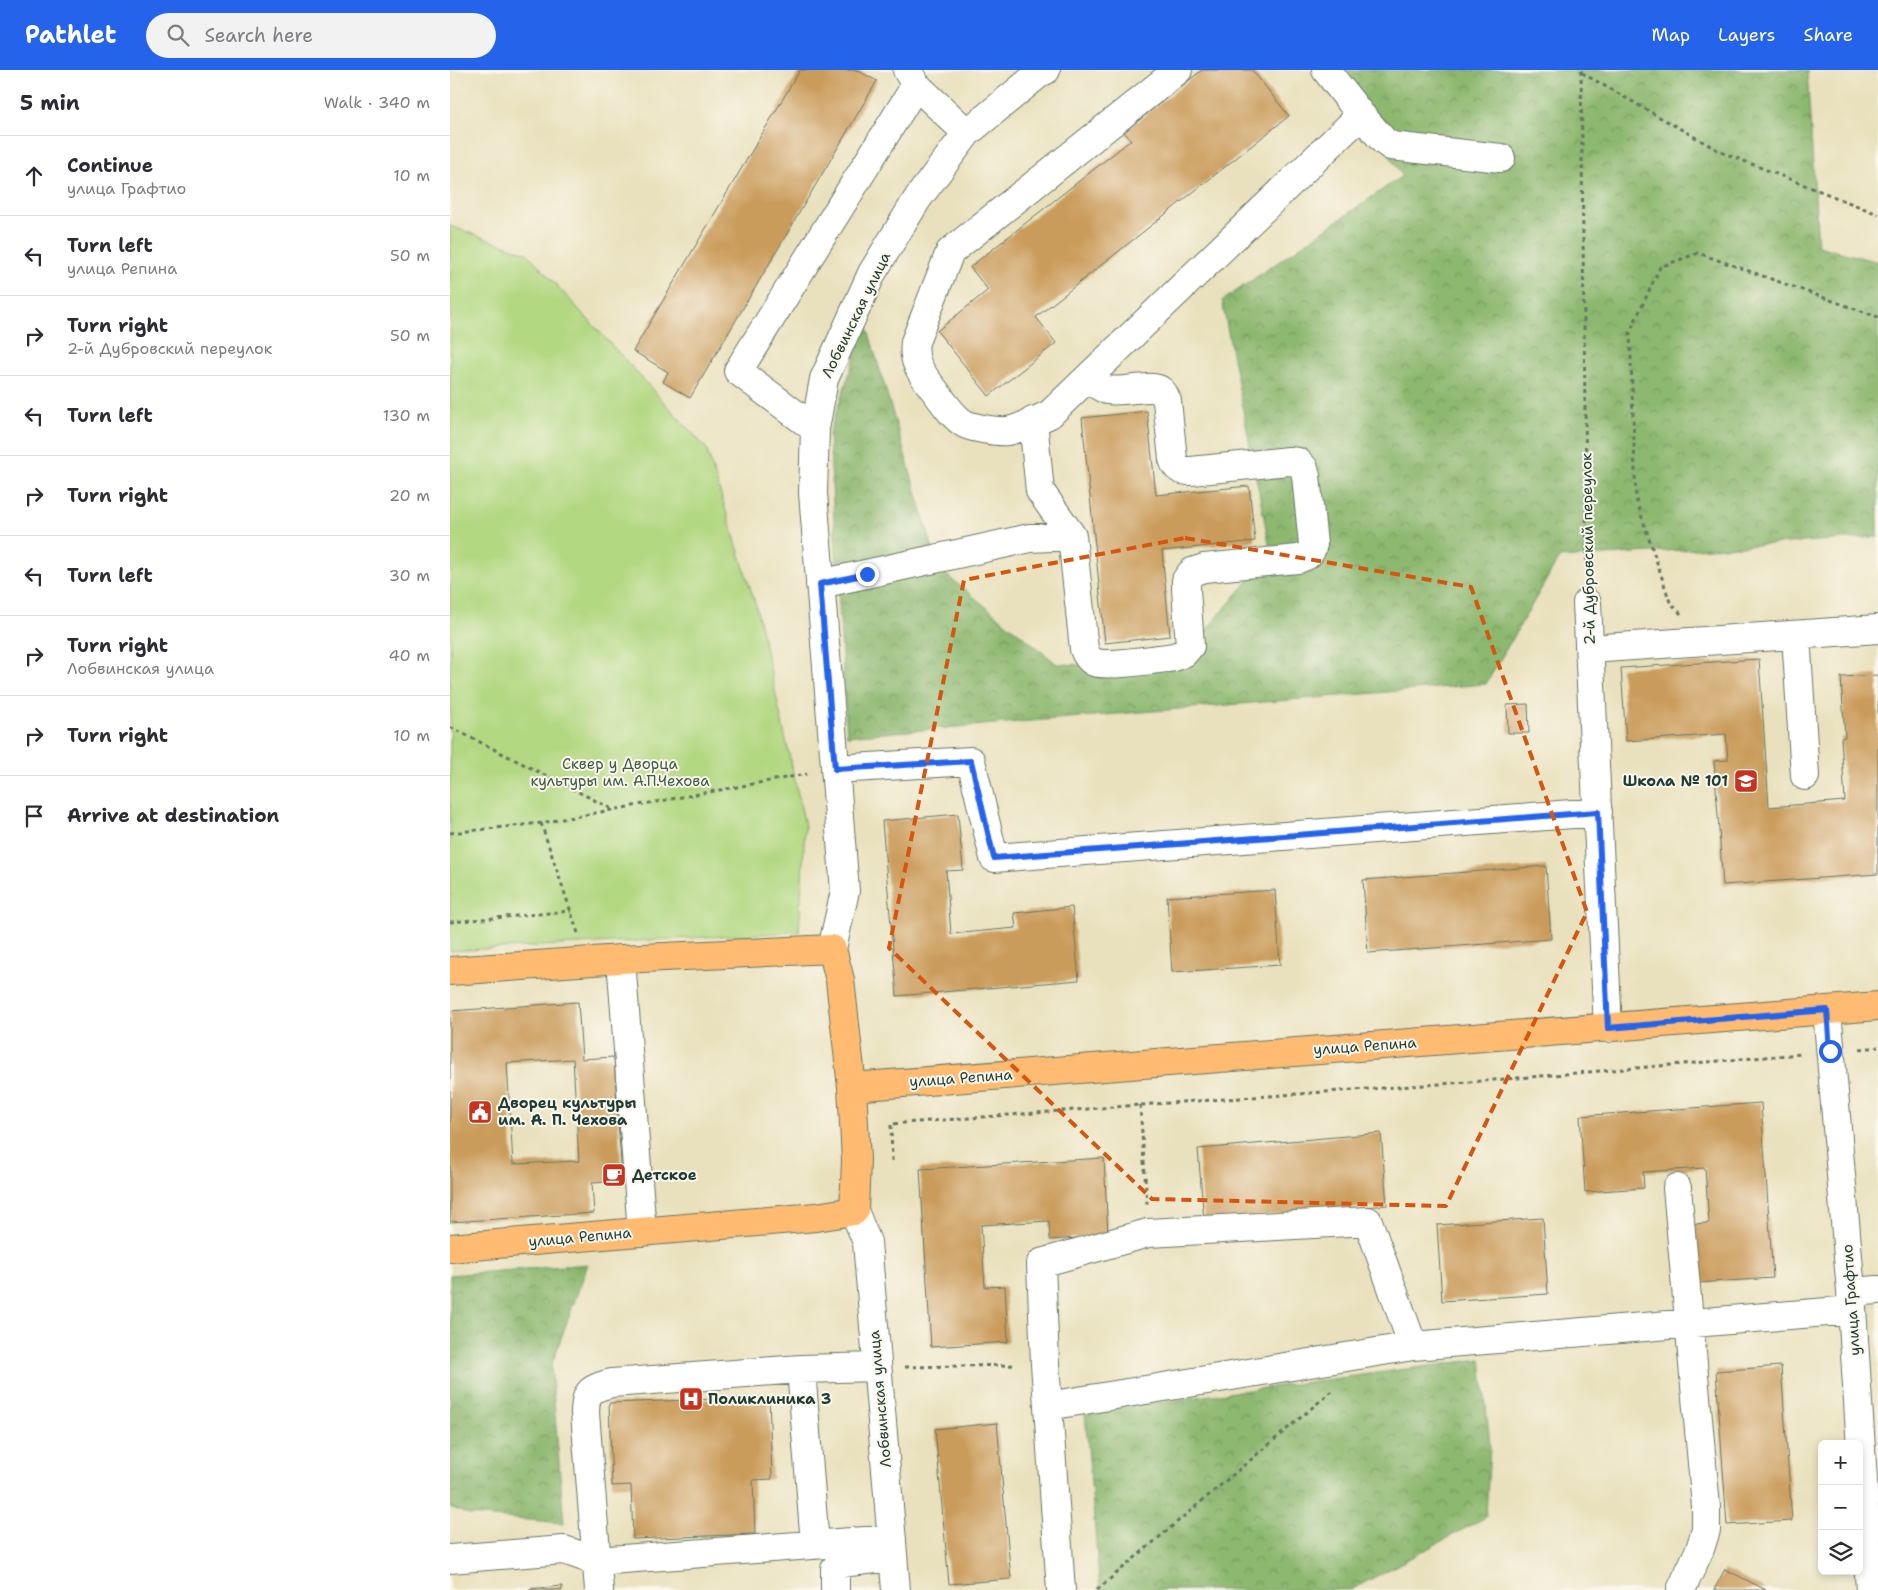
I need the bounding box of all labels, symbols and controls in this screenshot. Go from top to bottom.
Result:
search box [146,13,496,58]
text: Pathlet [25,19,116,51]
icon: search [164,21,192,49]
text: Search here [204,23,313,48]
text: Map [1652,23,1690,47]
text: Layers [1718,23,1775,47]
text: Share [1803,23,1853,47]
text: 5 min [20,89,80,117]
text: Walk · 340 m [324,92,430,113]
text: Continue [67,153,153,178]
icon: ahead [20,162,48,190]
text: 10 m [393,165,430,186]
text: улица Графтио [67,178,186,199]
text: Turn left [67,233,153,258]
icon: left [20,242,48,270]
text: 50 m [390,245,430,266]
street label: Лобвинская улица [817,248,895,381]
text: улица Репина [67,258,177,279]
text: Turn right [67,313,168,338]
icon: right [20,322,48,350]
text: 50 m [390,325,430,346]
text: 2-й Дубровский переулок [67,338,272,359]
icon: left [20,402,48,430]
text: Turn left [67,403,153,428]
text: 130 m [383,405,430,426]
street label: 2-й Дубровский переулок [1576,453,1600,645]
icon: right [20,482,48,510]
text: Turn right [67,483,168,508]
text: 20 m [389,485,430,506]
icon: left [20,562,48,590]
text: Turn left [67,563,153,588]
route end [856,563,879,586]
text: 30 m [389,565,430,586]
text: Turn right [67,633,168,658]
icon: right [20,642,48,670]
text: 40 m [388,645,430,666]
text: Лобвинская улица [67,658,214,679]
icon: right [20,722,48,750]
text: Turn right [67,723,168,748]
text: 10 m [393,725,430,746]
park label: Сквер у Дворца культуры им. А.П.Чехова [530,754,710,791]
school or university icon: Школа № 101 [1733,768,1759,794]
place label: Школа № 101 [1623,771,1728,791]
icon: arrive [20,802,48,830]
text: Arrive at destination [67,803,279,828]
street label: улица Репина [1313,1032,1418,1060]
route start [1819,1040,1842,1063]
street label: улица Репина [909,1064,1014,1092]
place label: Дворец культуры им. А. П. Чехова [498,1093,636,1130]
public building icon: Дворец культуры им. А. П. Чехова [467,1099,493,1125]
cafe icon: Детское [601,1162,627,1188]
place label: Детское [632,1165,697,1185]
street label: улица Репина [528,1222,633,1251]
street label: улица Графтио [1837,1244,1865,1356]
street label: Лобвинская улица [864,1329,896,1468]
hospital icon: Поликлиника 3 [678,1386,704,1412]
place label: Поликлиника 3 [708,1389,831,1409]
map controls [1818,1440,1863,1575]
button: + [1818,1440,1863,1485]
button: − [1818,1485,1863,1530]
button: layers [1818,1530,1863,1575]

